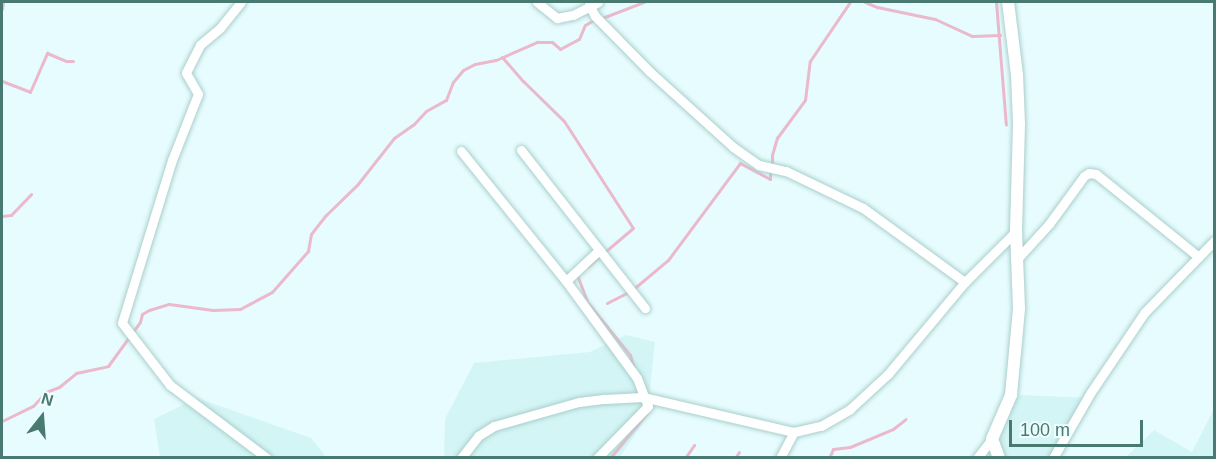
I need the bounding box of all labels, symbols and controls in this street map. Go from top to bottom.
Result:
north arrow [12,387,72,447]
text: N [39,389,55,409]
scale bar [1012,408,1146,446]
text: 100 m [1020,420,1070,440]

